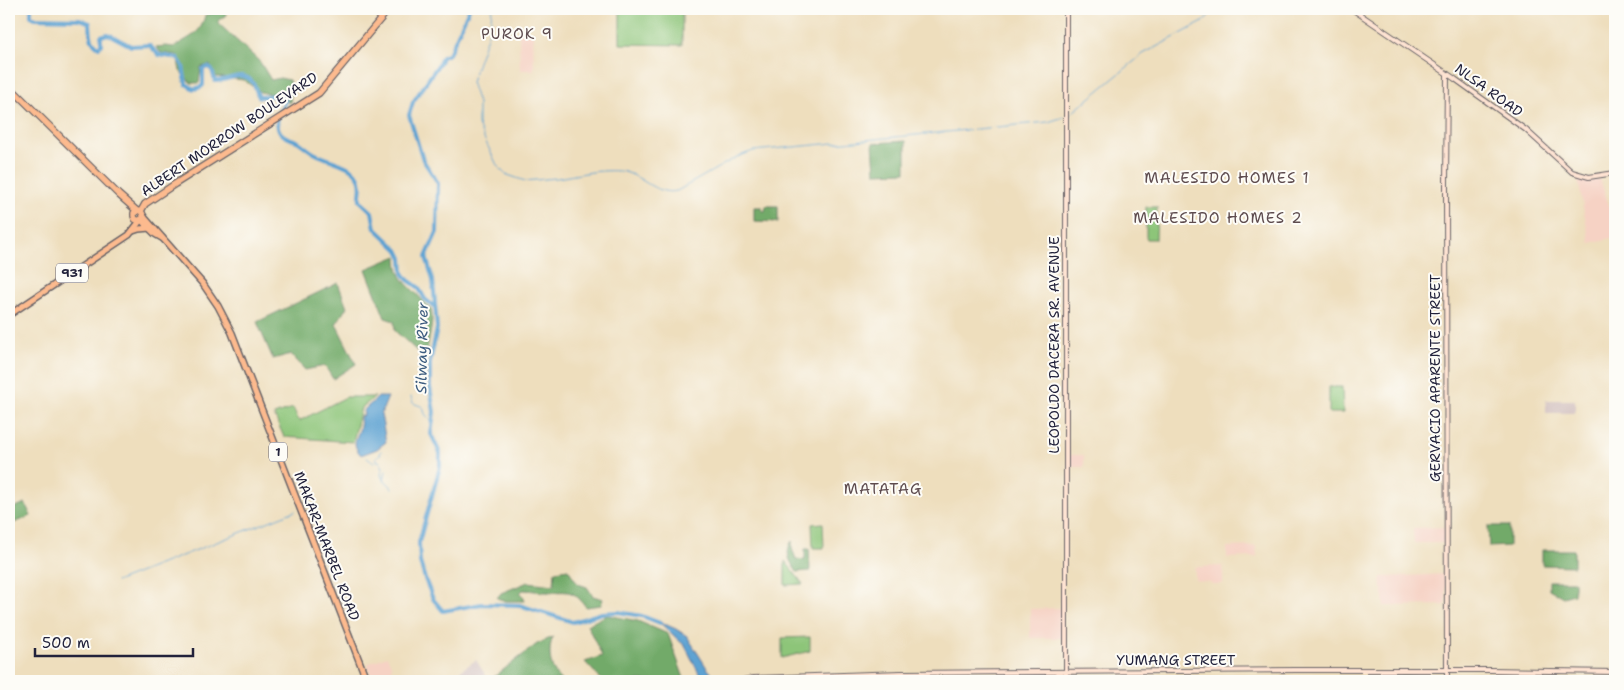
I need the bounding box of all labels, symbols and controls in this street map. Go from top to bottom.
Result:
district label: PUROK 9 [481,24,553,44]
street label: NLSA ROAD [1451,59,1527,121]
street label: ALBERT MORROW BOULEVARD [137,68,321,200]
district label: MALESIDO HOMES 1 [1144,168,1310,188]
district label: MALESIDO HOMES 2 [1133,208,1303,228]
street label: LEOPOLDO DACERA SR. AVENUE [1045,236,1063,454]
road number: 931 [56,264,88,282]
street label: GERVACIO APARENTE STREET [1426,274,1444,482]
water label: Silway River [411,301,433,394]
road number: 1 [269,442,287,462]
street label: MAKAR-MARBEL ROAD [290,469,364,623]
district label: MATATAG [844,479,922,499]
scale bar [35,625,192,657]
text: 500 m [42,633,90,653]
street label: YUMANG STREET [1117,651,1236,669]

